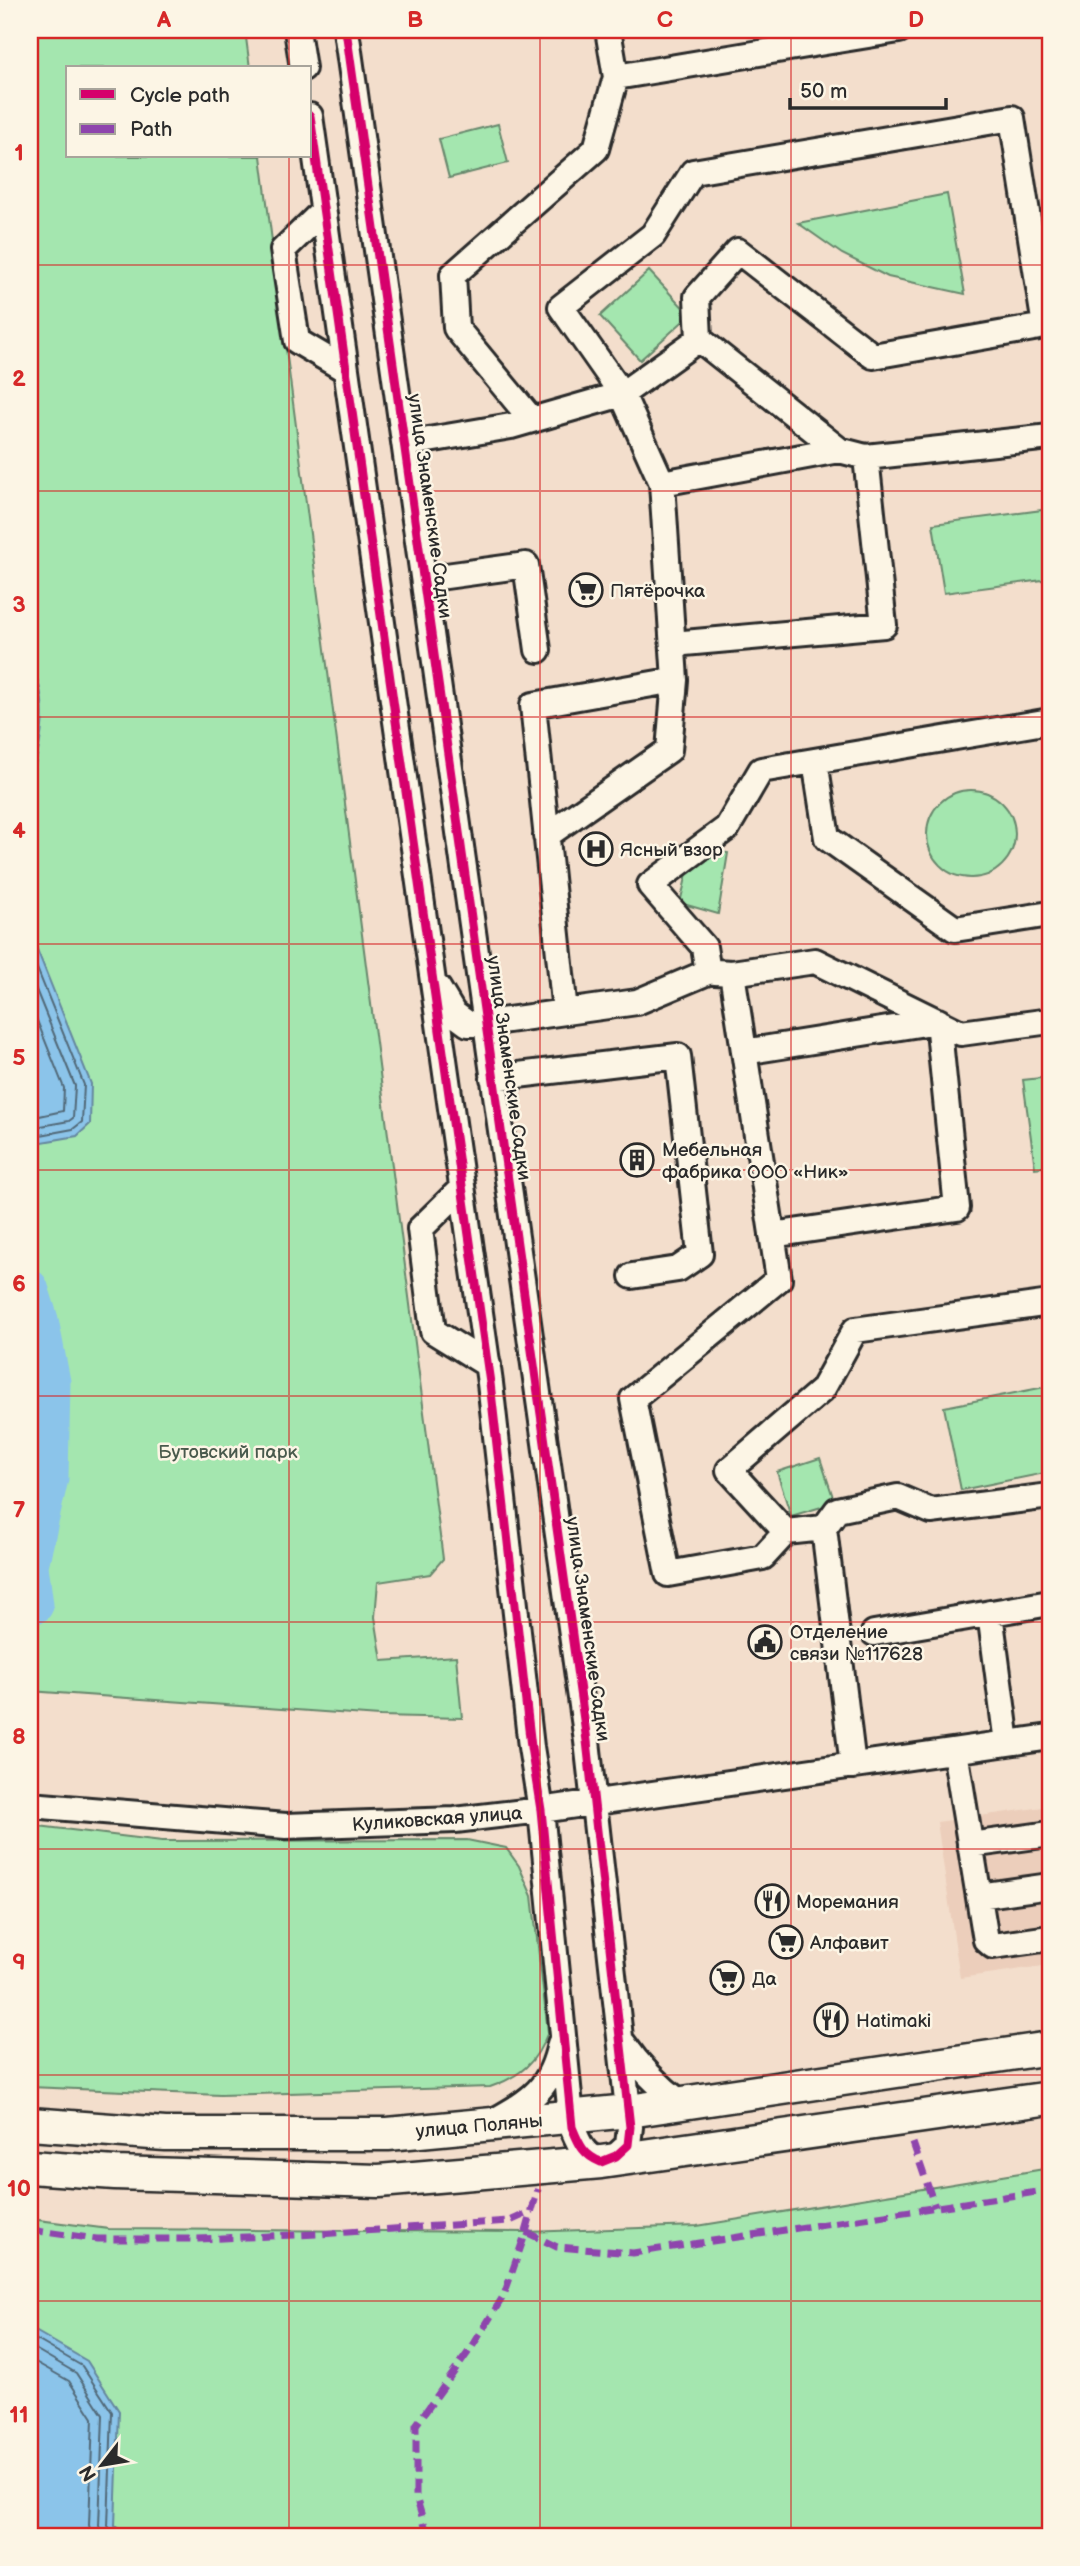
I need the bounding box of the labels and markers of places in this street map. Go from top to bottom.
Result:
supermarket icon: Пятёрочка [567,571,605,609]
place label: Пятёрочка [610,580,705,603]
hospital icon: Ясный взор [577,830,615,868]
place label: Ясный взор [620,839,723,862]
place label: Мебельная фабрика ООО «Ник» [662,1139,849,1184]
building icon: Мебельная фабрика ООО «Ник» [618,1141,656,1179]
place label: Отделение связи №117628 [790,1621,923,1666]
public building icon: Отделение связи №117628 [746,1623,784,1661]
restaurant icon: Моремания [753,1882,791,1920]
place label: Моремания [796,1891,899,1914]
supermarket icon: Алфавит [767,1923,805,1961]
place label: Алфавит [809,1932,889,1955]
supermarket icon: Да [708,1959,746,1997]
place label: Да [752,1968,777,1991]
restaurant icon: Hatimaki [812,2001,850,2039]
place label: Hatimaki [856,2010,931,2033]

